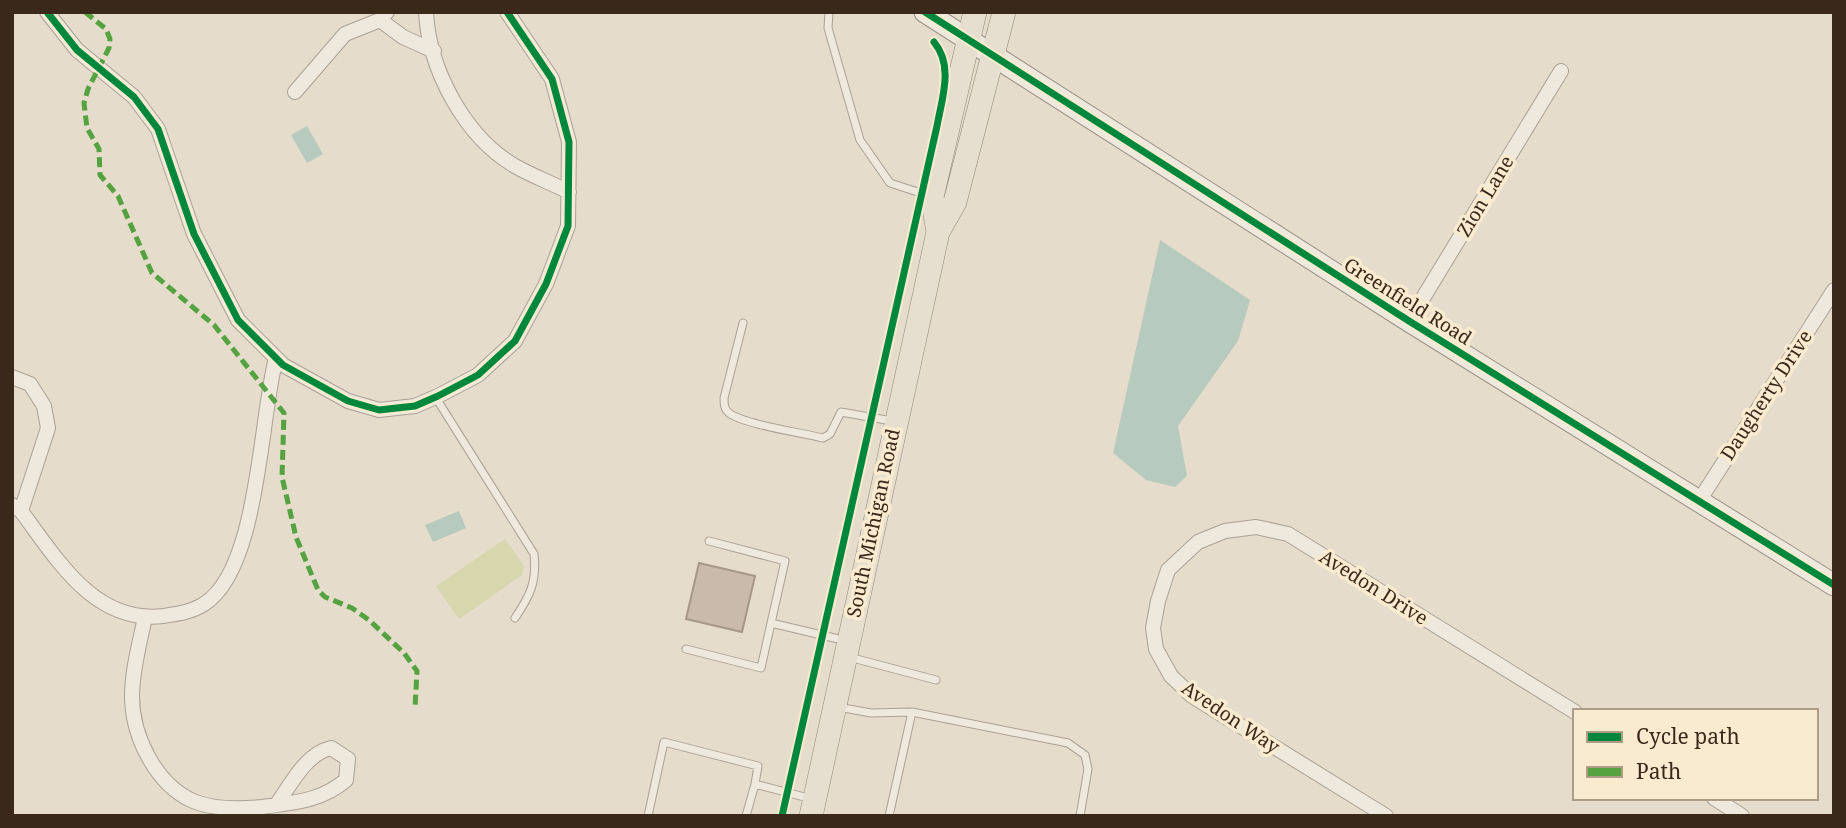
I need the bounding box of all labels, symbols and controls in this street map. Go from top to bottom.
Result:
street label: Zion Lane [1451,151,1519,241]
street label: Greenfield Road [1339,251,1477,351]
street label: Daugherty Drive [1714,325,1818,465]
street label: South Michigan Road [840,426,906,620]
street label: Avedon Drive [1315,543,1433,631]
street label: Avedon Way [1177,675,1285,759]
legend [1573,709,1818,800]
text: Cycle path [1636,722,1740,750]
text: Path [1636,757,1681,785]

